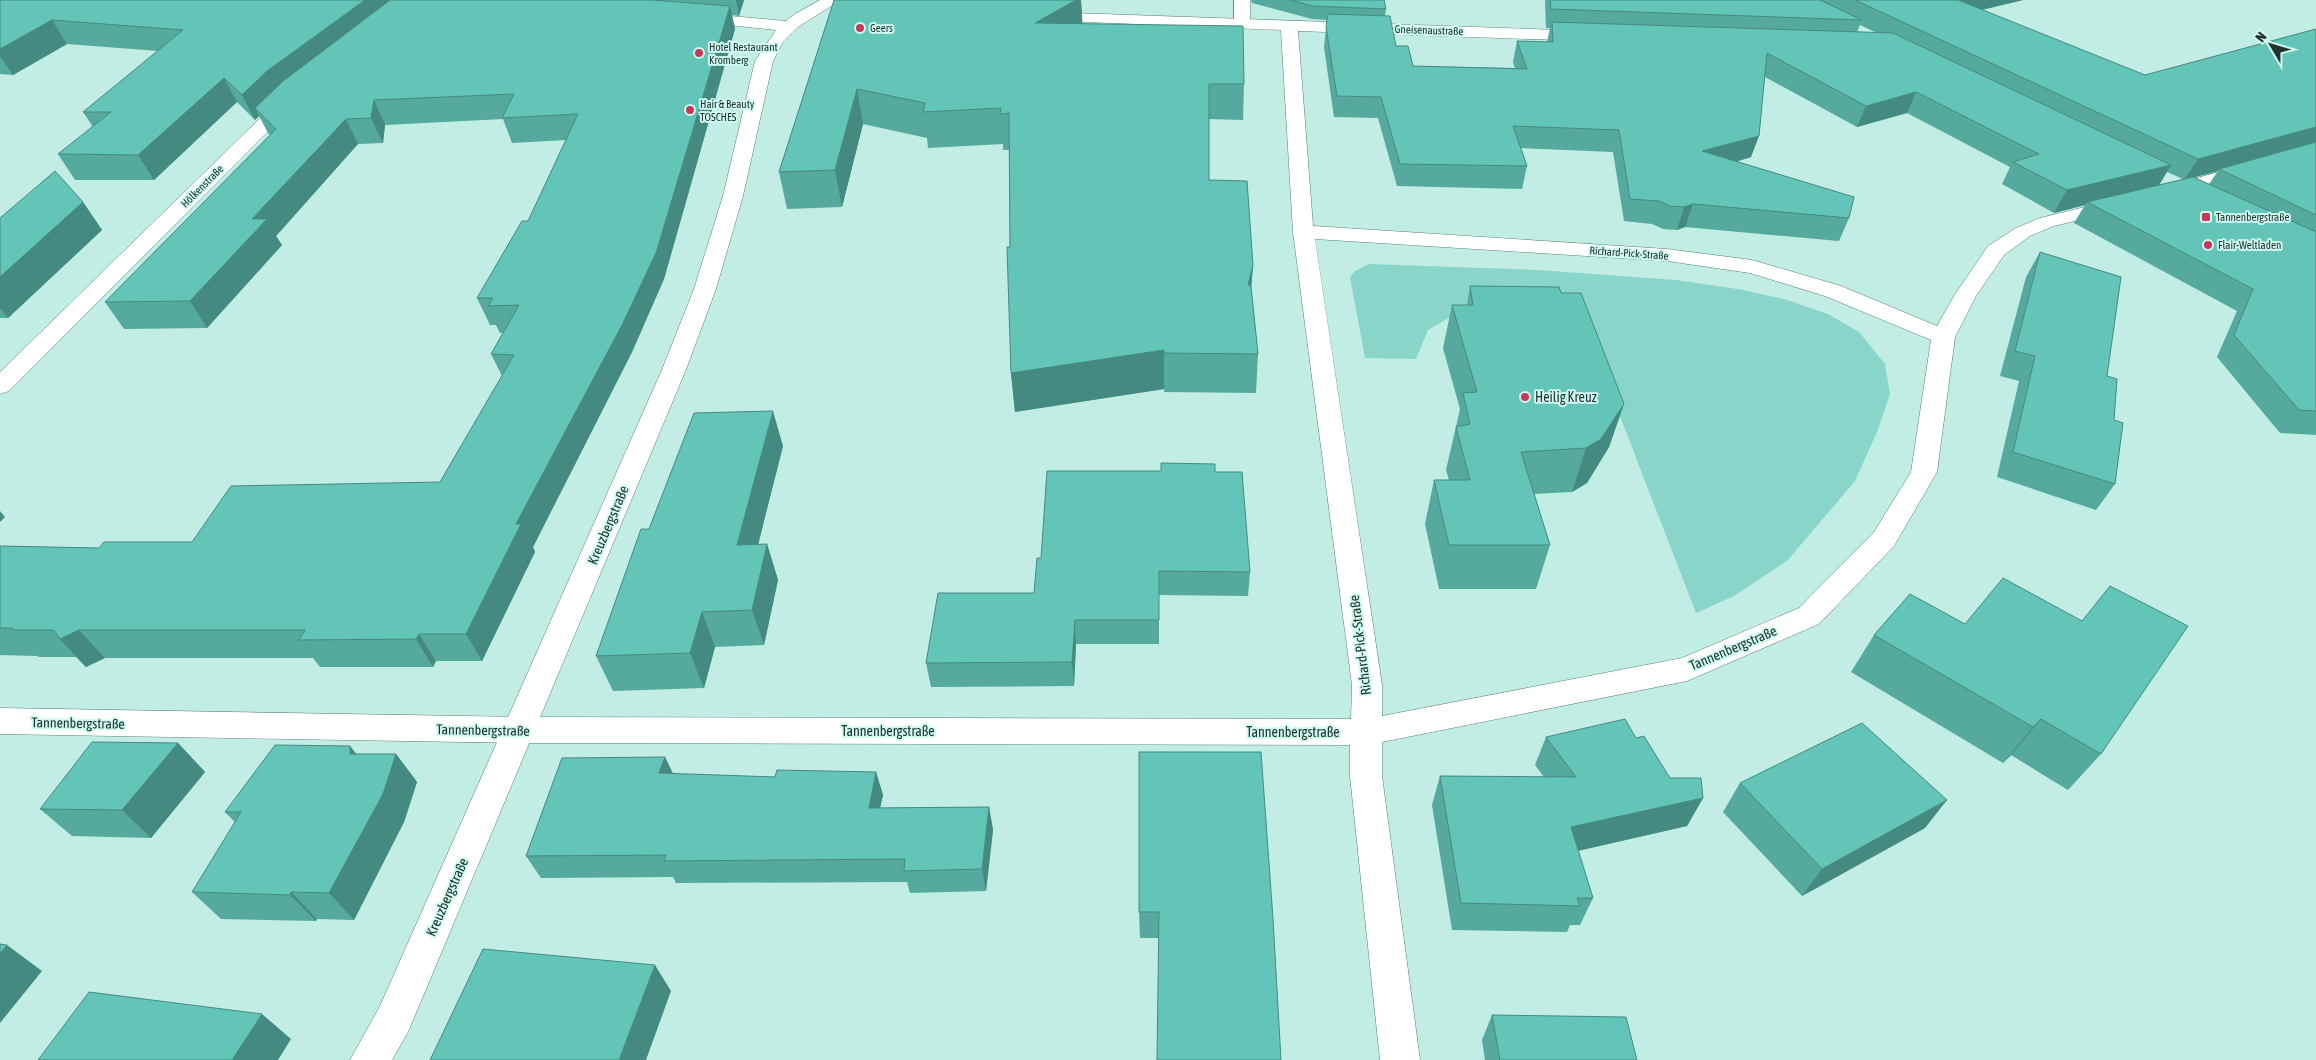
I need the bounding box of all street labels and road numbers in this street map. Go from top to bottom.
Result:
street label: Gneisenaustraße [1394,23,1464,37]
street label: Hölkenstraße [178,162,226,210]
street label: Richard-Pick-Straße [1589,244,1669,262]
street label: Kreuzbergstraße [584,483,632,567]
street label: Richard-Pick-Straße [1346,594,1374,696]
street label: Tannenbergstraße [1687,622,1779,674]
street label: Tannenbergstraße [31,714,125,732]
street label: Tannenbergstraße [436,721,530,739]
street label: Tannenbergstraße [841,723,935,739]
street label: Tannenbergstraße [1246,724,1340,740]
street label: Kreuzbergstraße [423,855,471,939]

